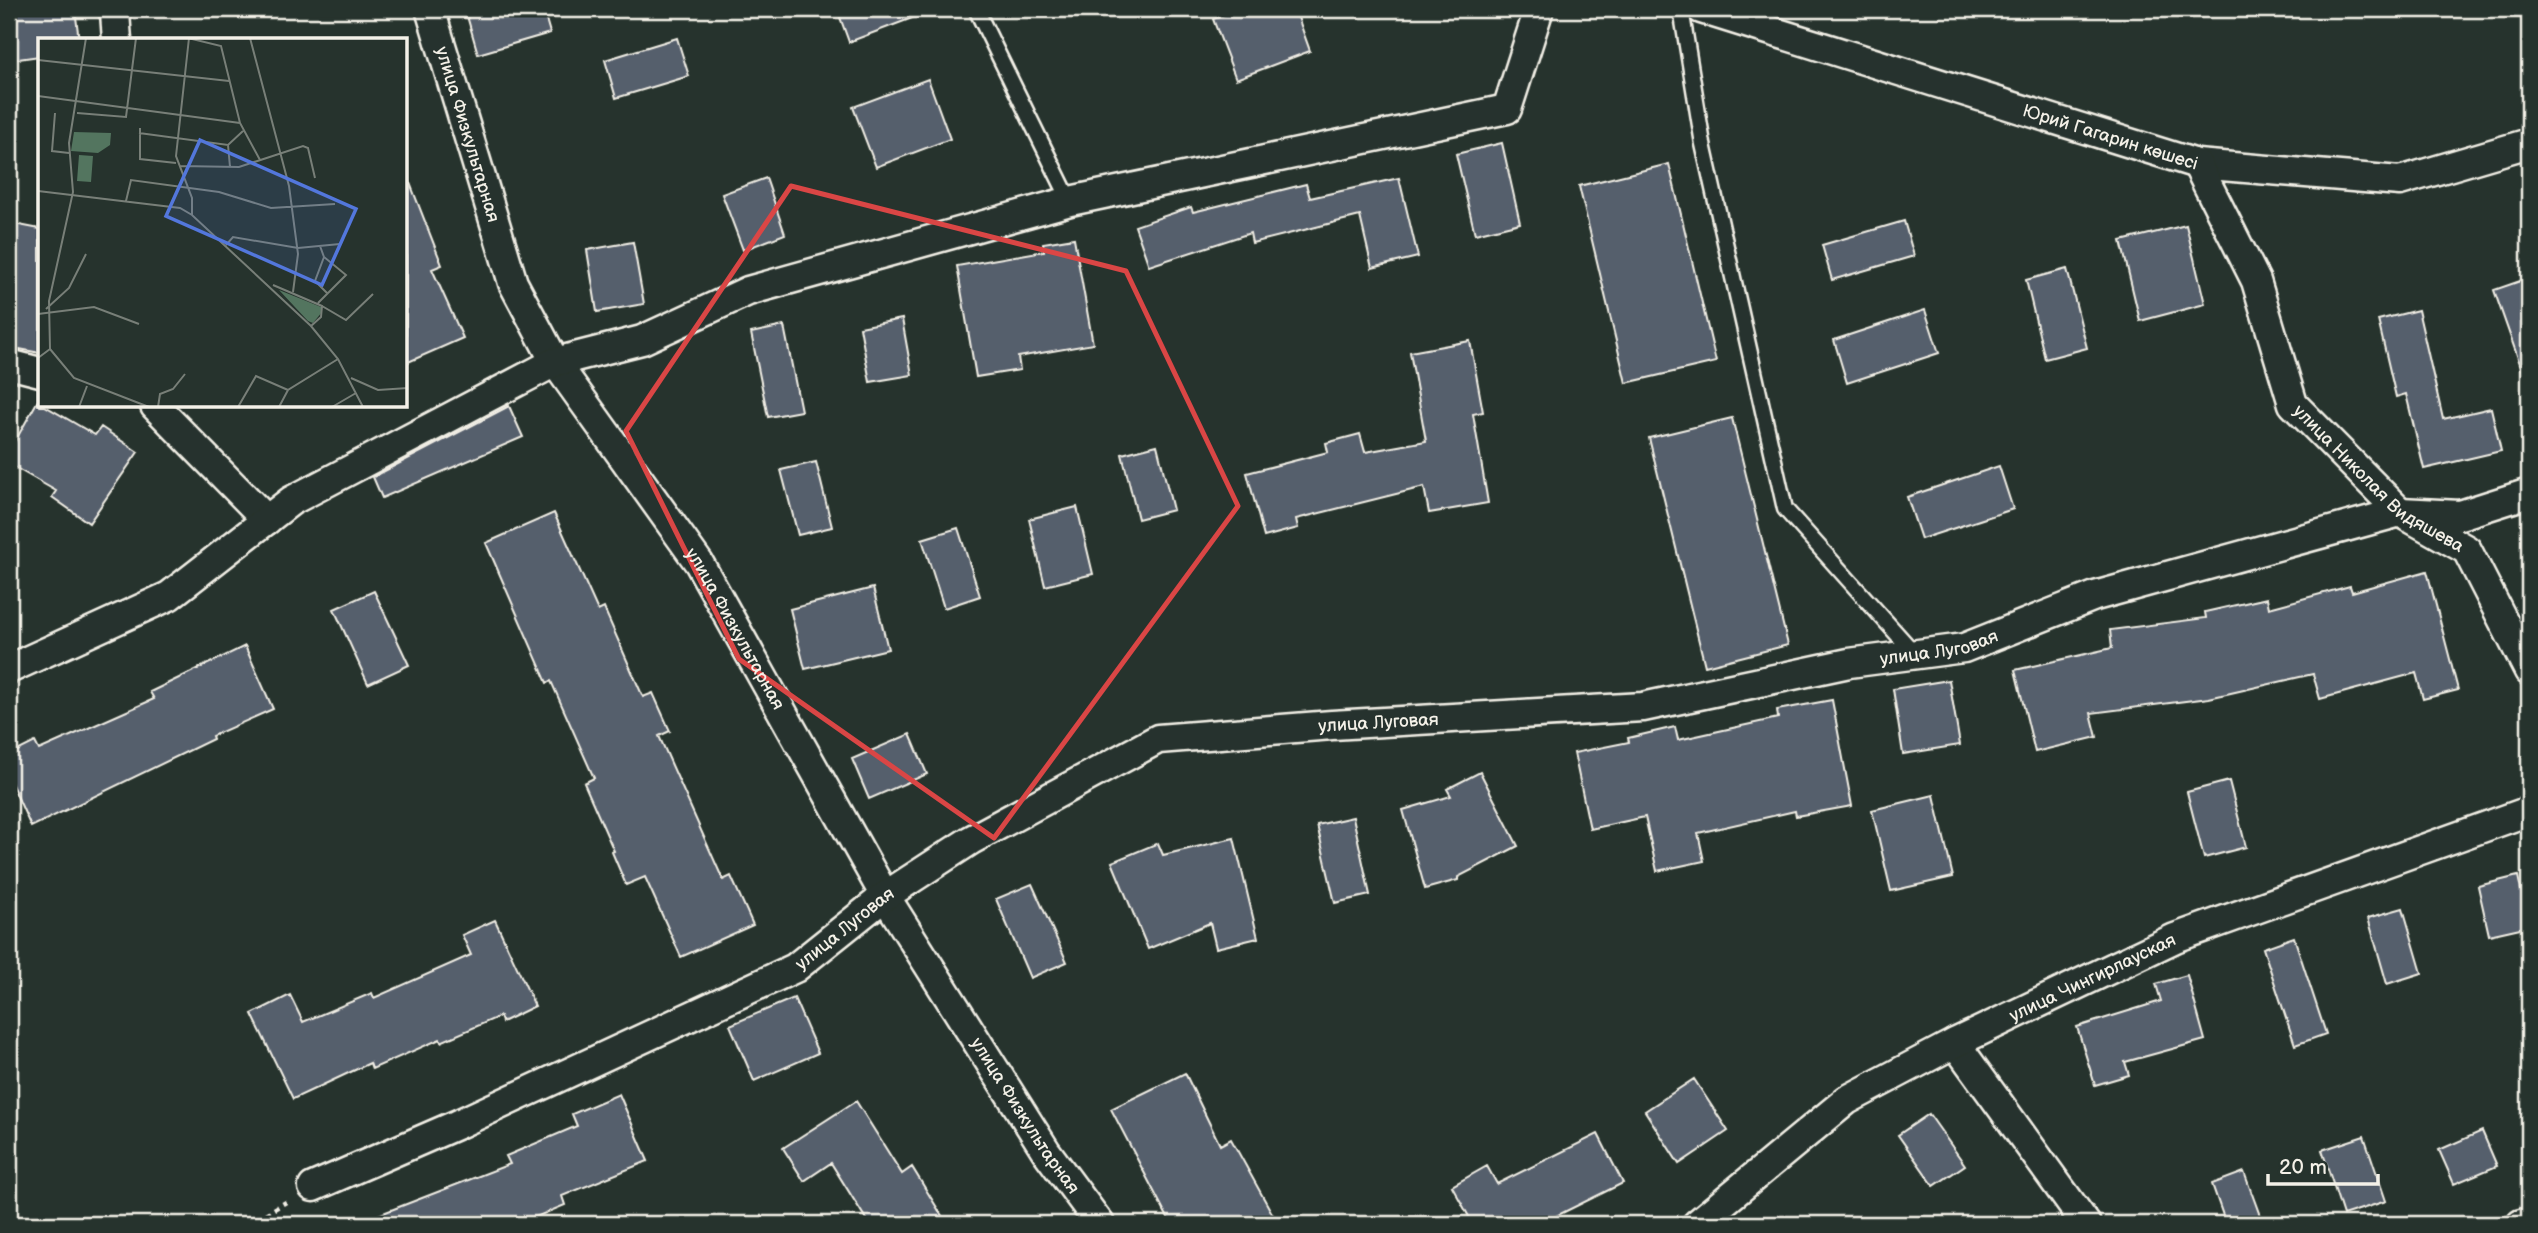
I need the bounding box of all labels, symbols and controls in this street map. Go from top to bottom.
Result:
inset map [38,38,408,408]
street label: улица Физкультарная [431,44,504,225]
street label: Юрий Гагарин көшесі [2020,100,2201,174]
street label: улица Николая Видяшева [2289,400,2468,557]
street label: улица Физкультарная [681,544,789,713]
street label: улица Луговая [1879,625,2001,669]
street label: улица Луговая [1317,708,1439,737]
street label: улица Луговая [791,883,898,974]
street label: улица Чингирлауская [2006,929,2179,1026]
street label: улица Физкультарная [967,1034,1084,1198]
scale bar [2268,1142,2379,1186]
text: 20 m [2279,1155,2327,1180]

